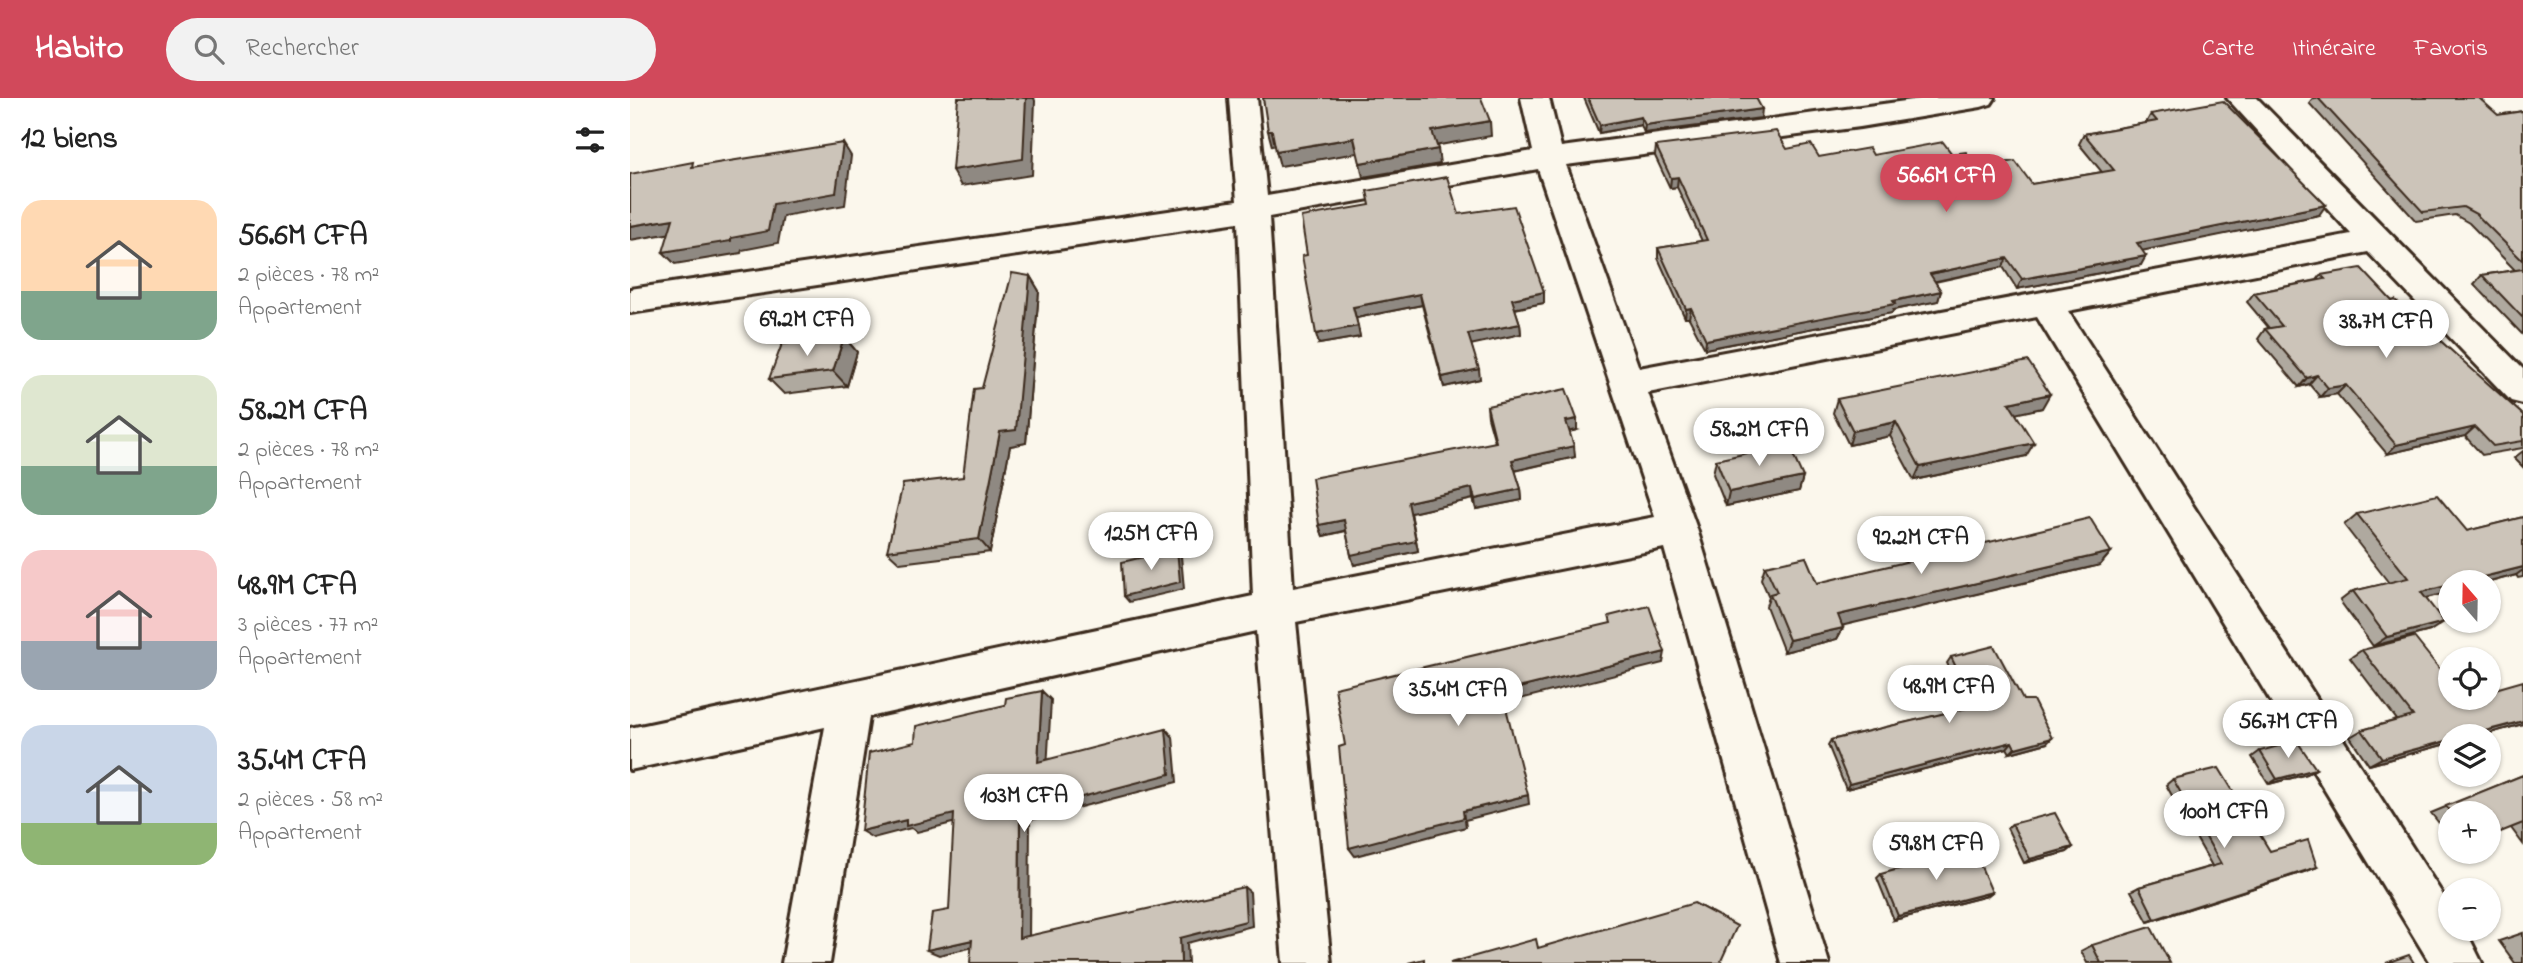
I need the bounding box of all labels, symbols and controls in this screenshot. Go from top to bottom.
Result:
search box [166,18,656,81]
text: Habito [35,25,124,73]
icon: search [190,30,228,68]
text: Rechercher [246,30,359,68]
text: Carte [2202,32,2254,67]
text: Itinéraire [2292,32,2376,67]
text: Favoris [2414,32,2488,67]
text: 12 biens [21,118,118,162]
icon: filters [571,121,609,159]
pin: 56.6M CFA [1866,155,2026,214]
text: 56.6M CFA [1896,160,1996,193]
text: 56.6M CFA [238,215,368,259]
icon: home [77,228,161,312]
text: 2 pièces · 78 m² [238,259,379,292]
text: Appartement [238,292,362,325]
pin: 69.2M CFA [727,299,887,358]
pin: 38.7M CFA [2306,300,2466,360]
text: 69.2M CFA [760,304,854,337]
text: 38.7M CFA [2339,306,2433,339]
text: 58.2M CFA [238,390,368,434]
icon: home [77,403,161,487]
pin: 58.2M CFA [1679,408,1839,468]
text: 58.2M CFA [1709,414,1809,447]
text: 2 pièces · 78 m² [238,434,379,467]
text: Appartement [238,467,362,500]
pin: 125M CFA [1079,512,1223,572]
pin: 92.2M CFA [1841,517,2001,576]
text: 125M CFA [1104,518,1198,551]
text: 92.2M CFA [1873,522,1969,555]
text: 48.9M CFA [238,565,357,609]
north arrow [2438,570,2501,634]
map controls [2438,570,2501,941]
icon: home [77,578,161,662]
text: 3 pièces · 77 m² [238,609,378,642]
text: Appartement [238,642,362,675]
button: locate [2438,647,2501,710]
pin: 48.9M CFA [1869,666,2029,725]
pin: 35.4M CFA [1378,668,1538,728]
text: 48.9M CFA [1903,671,1995,704]
text: 35.4M CFA [1409,674,1507,707]
pin: 56.7M CFA [2208,700,2368,760]
text: 56.7M CFA [2239,706,2337,739]
button: layers [2438,724,2501,787]
text: 35.4M CFA [238,740,366,784]
icon: home [77,753,161,837]
pin: 103M CFA [952,774,1096,834]
text: 103M CFA [980,780,1068,813]
text: 2 pièces · 58 m² [238,784,383,817]
pin: 100M CFA [2152,790,2296,850]
text: 100M CFA [2180,796,2268,829]
button: + [2438,801,2501,864]
text: Appartement [238,817,362,850]
pin: 59.8M CFA [1856,822,2016,882]
text: 59.8M CFA [1889,828,1983,861]
button: − [2438,878,2501,941]

